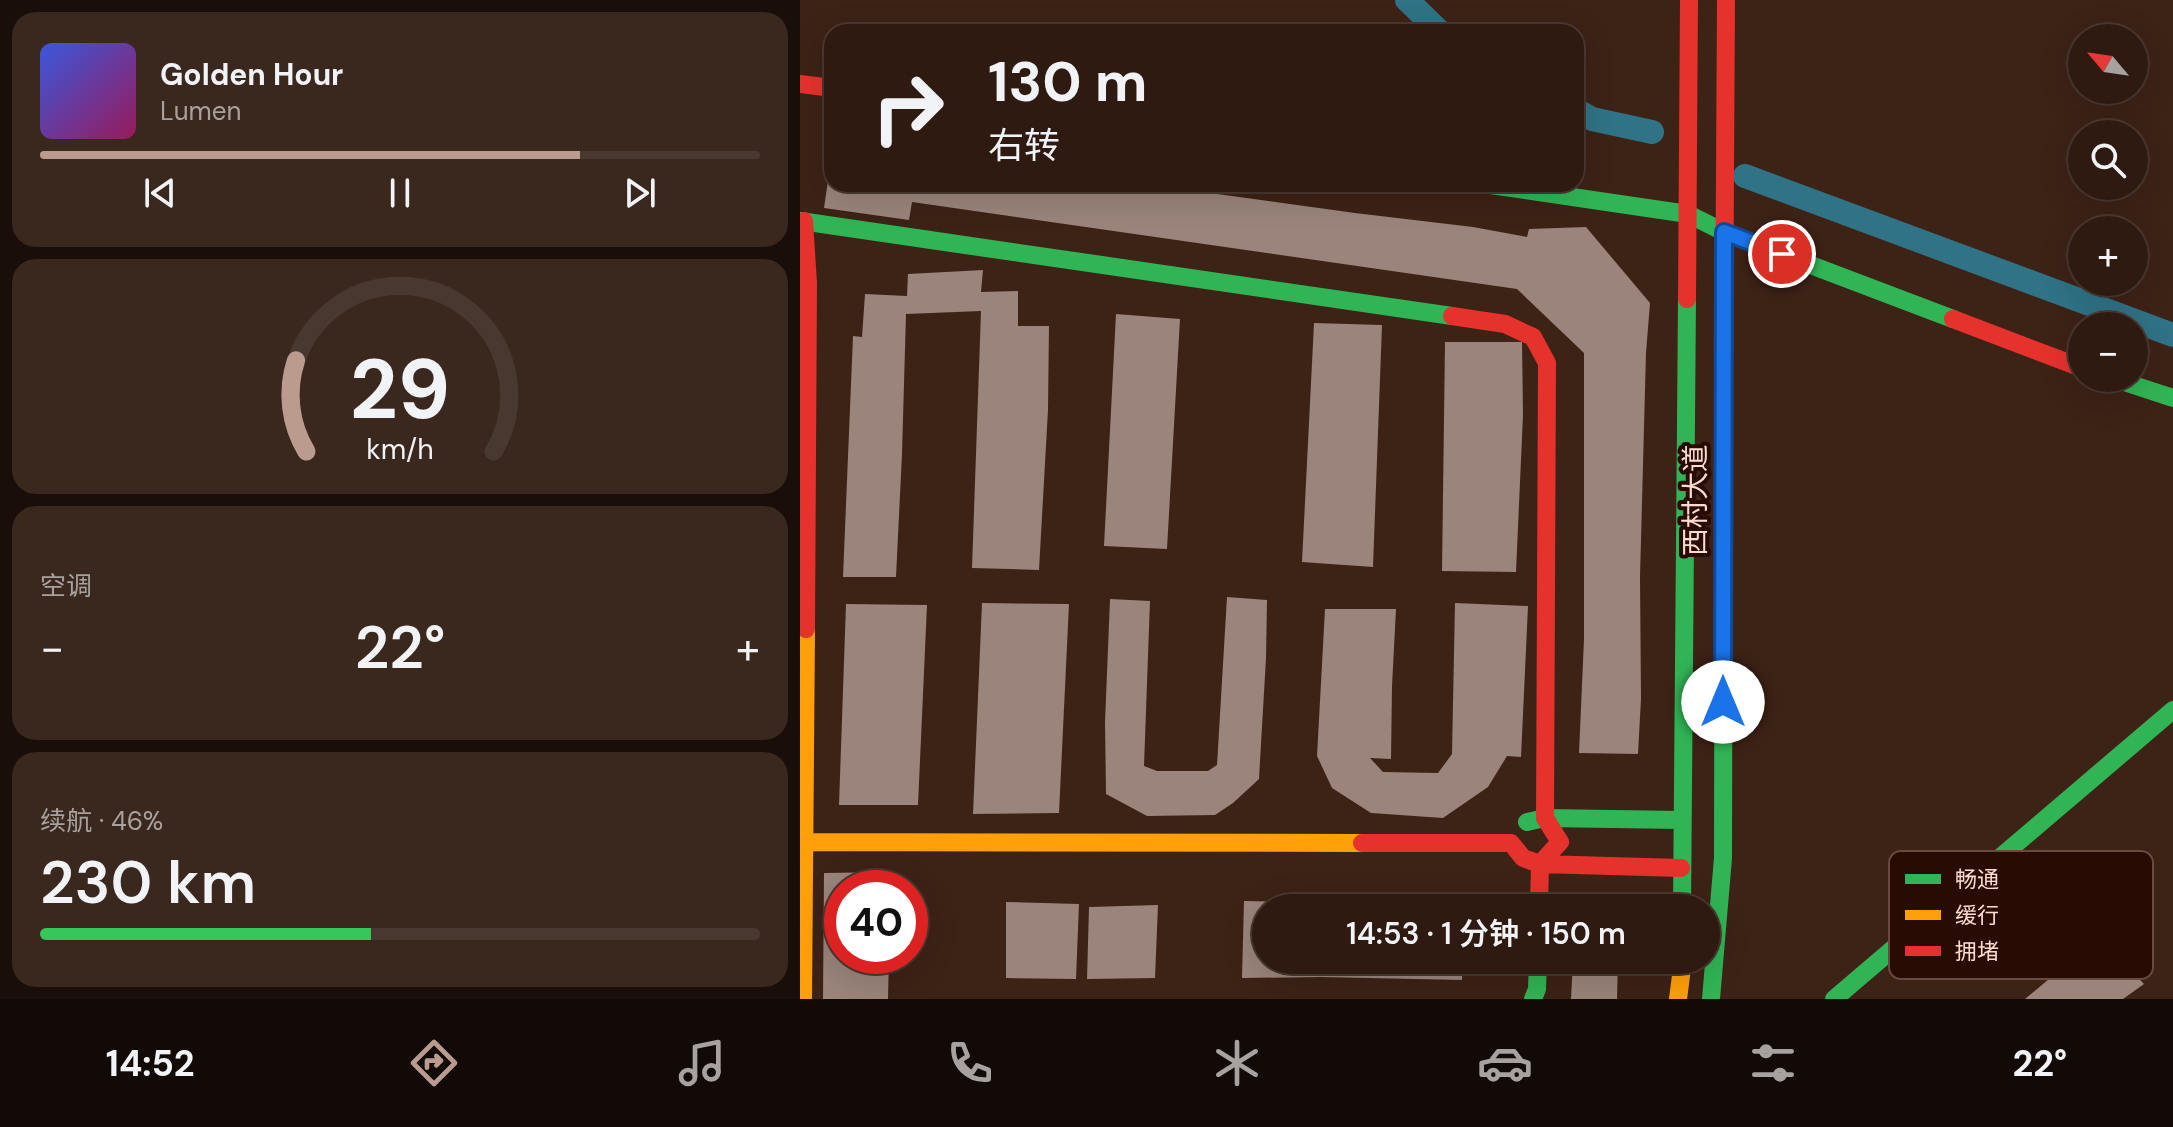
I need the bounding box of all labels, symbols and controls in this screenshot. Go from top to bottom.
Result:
north arrow [2068,24,2148,104]
map controls [2068,24,2148,392]
text: 130 m [988,45,1147,118]
text: Golden Hour [160,55,343,94]
icon: right [856,56,960,160]
text: Lumen [160,94,241,128]
button: search [2068,120,2148,200]
text: 右转 [988,122,1060,169]
icon: previous [138,171,182,215]
icon: pause [378,171,422,215]
icon: next [618,171,662,215]
button: + [2068,216,2148,296]
pin [1748,220,1816,288]
icon: arrive [1760,232,1804,276]
button: − [2068,312,2148,392]
text: 29 [350,335,450,444]
text: km/h [366,431,434,468]
street label: 西村大道 [1677,444,1714,556]
text: 空调 [40,569,92,603]
text: 22° [355,608,445,687]
text: − [40,619,64,677]
text: + [736,619,760,677]
position arrow [1681,660,1765,744]
text: 续航 · 46% [40,804,163,838]
text: 230 km [40,843,256,922]
legend [1889,851,2153,979]
text: 畅通 [1955,865,1999,894]
speed limit sign: 40 [824,870,928,974]
text: 缓行 [1955,901,1999,930]
text: 14:53 · 1 分钟 · 150 m [1346,914,1626,953]
text: 拥堵 [1955,937,1999,966]
icon: directions [406,1035,462,1091]
icon: music [674,1035,730,1091]
icon: phone [942,1035,998,1091]
icon: climate [1209,1035,1265,1091]
icon: car [1477,1035,1533,1091]
icon: filters [1745,1035,1801,1091]
text: 14:52 [106,1040,194,1087]
text: 22° [2012,1040,2067,1087]

